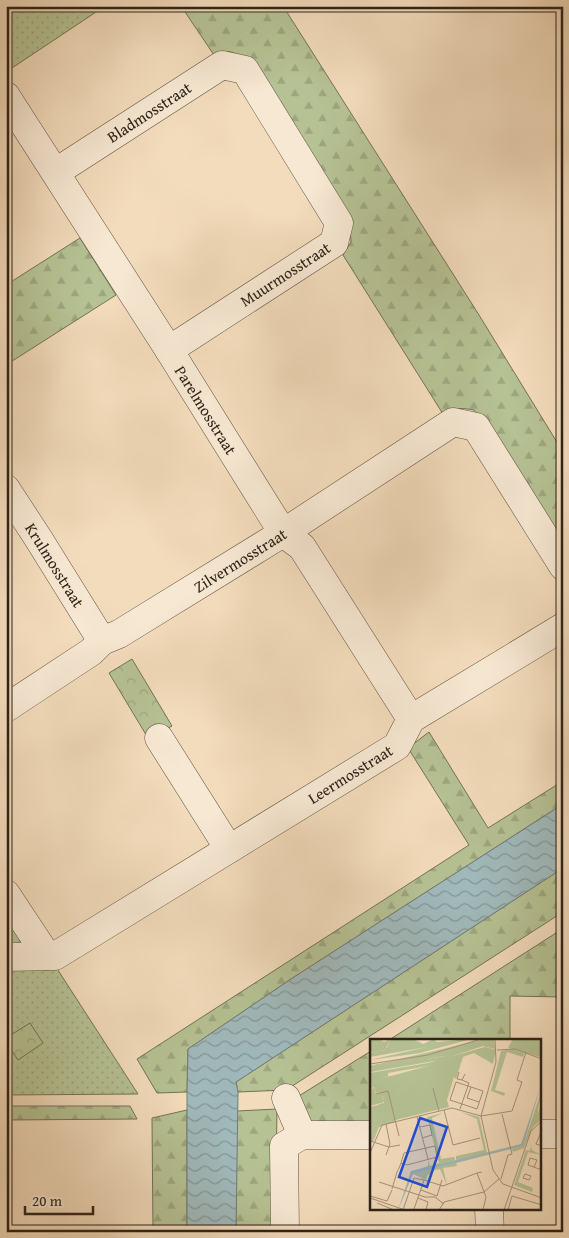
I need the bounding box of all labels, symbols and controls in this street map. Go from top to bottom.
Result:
street label: Bladmosstraat [102,75,196,148]
street label: Muurmosstraat [235,235,335,312]
street label: Parelmosstraat [169,361,243,460]
street label: Krulmosstraat [19,518,91,612]
street label: Zilvermosstraat [189,522,292,598]
street label: Leermosstraat [303,738,397,810]
inset map [370,1039,542,1210]
scale bar [25,1183,92,1215]
text: 20 m [32,1190,63,1211]

